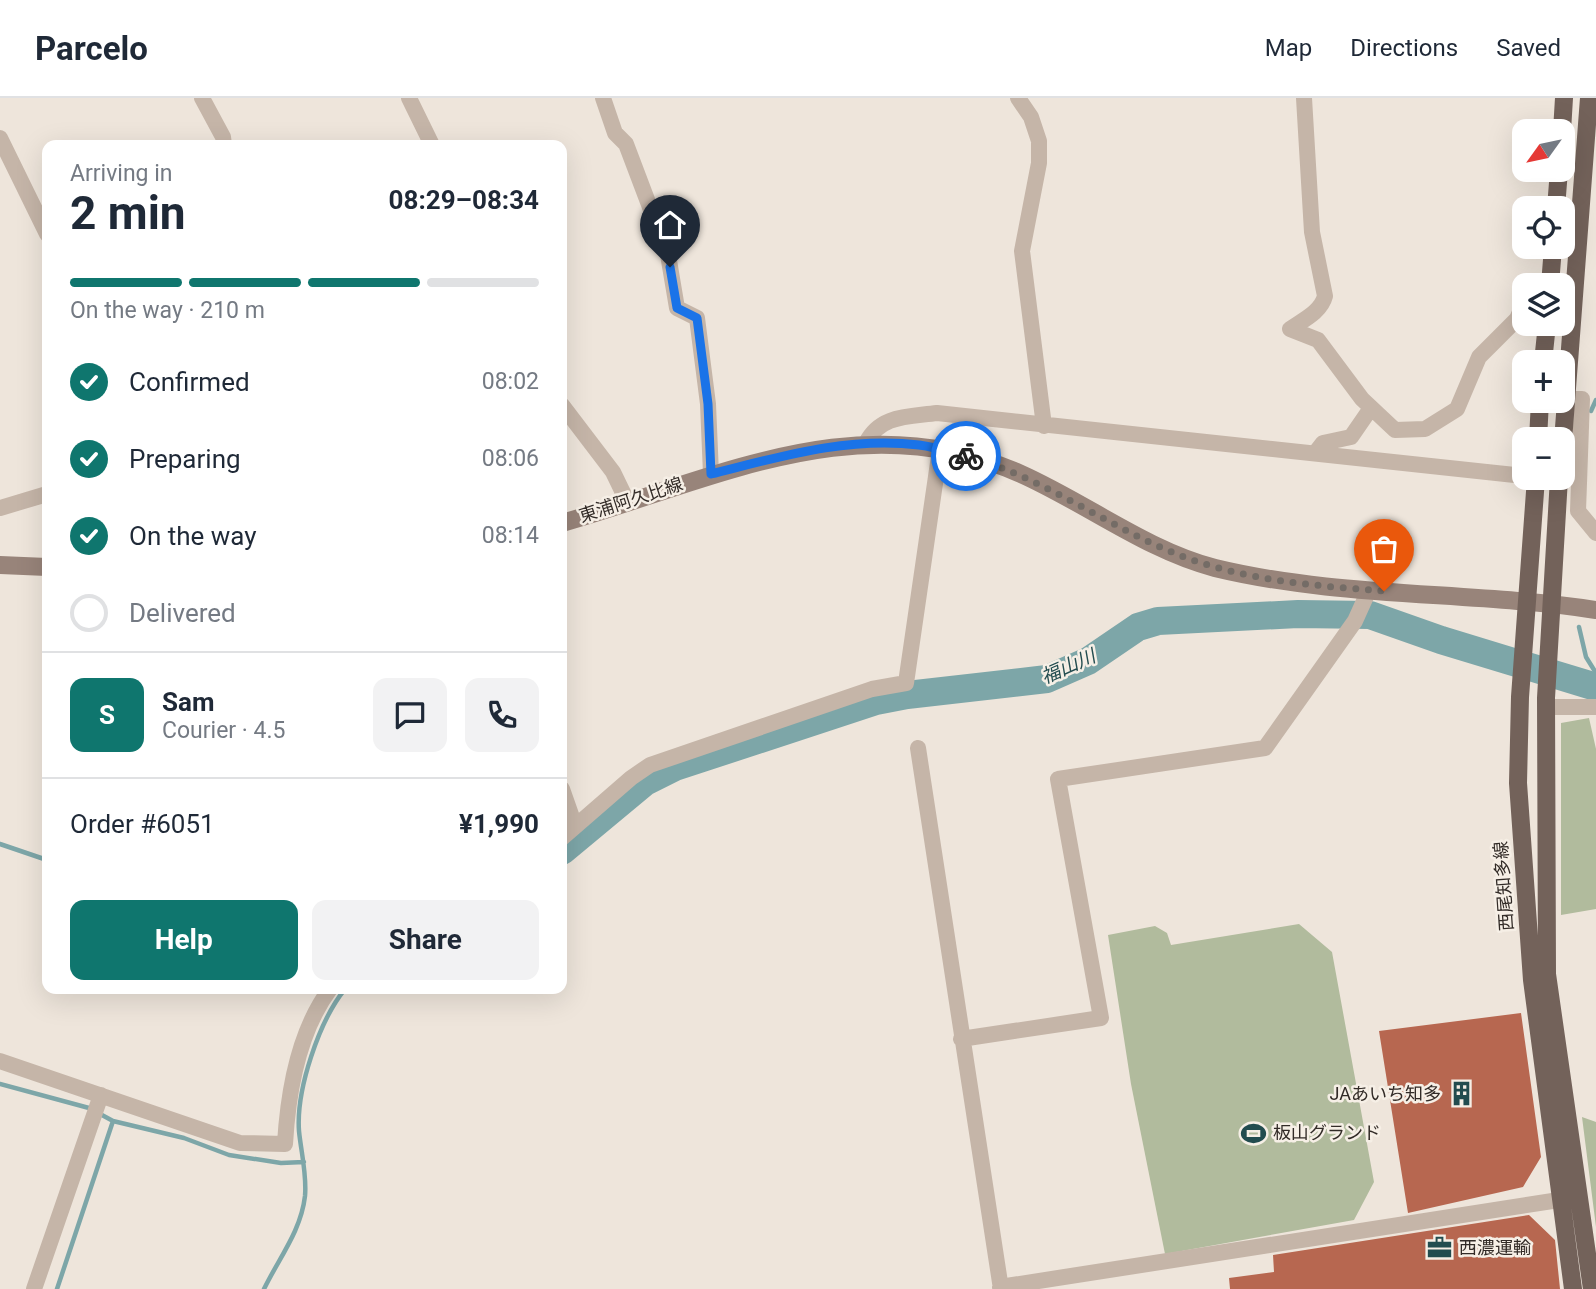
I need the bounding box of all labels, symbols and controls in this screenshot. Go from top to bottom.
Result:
text: Parcelo [35,29,148,68]
text: Map [1265,34,1312,62]
text: Directions [1350,34,1458,62]
text: Saved [1496,34,1561,62]
north arrow [1512,119,1575,182]
map controls [1512,119,1575,490]
text: Arriving in [70,160,173,187]
text: 08:29–08:34 [389,185,539,215]
text: 2 min [70,186,186,240]
pin [640,195,700,267]
button: locate [1512,196,1575,259]
icon: home [651,206,689,244]
button: layers [1512,273,1575,336]
text: On the way · 210 m [70,297,265,324]
button: + [1512,350,1575,413]
icon: check [70,363,108,401]
text: Confirmed [129,367,250,397]
text: 08:02 [482,368,539,395]
courier [931,421,1001,491]
button: − [1512,427,1575,490]
icon: bike [947,437,985,475]
icon: check [70,440,108,478]
text: Preparing [129,444,241,474]
text: 08:06 [482,445,539,472]
street label: 東浦阿久比線 [576,473,685,526]
icon: check [70,517,108,555]
pin [1354,519,1414,591]
text: On the way [129,521,257,551]
text: 08:14 [482,522,539,549]
icon: bag [1365,530,1403,568]
text: Delivered [129,598,236,628]
water label: 福山川 [1037,644,1101,689]
button: chat [373,678,447,752]
button: phone [465,678,539,752]
text: Sam [162,687,214,717]
text: S [99,700,115,730]
text: Courier · 4.5 [162,717,285,744]
text: Order #6051 [70,809,215,839]
text: ¥1,990 [459,809,539,839]
street label: 西尾知多線 [1490,840,1517,932]
button: Help [70,900,298,980]
button: Share [312,900,539,980]
building icon: JAあいち知多 [1447,1080,1475,1108]
place label: JAあいち知多 [1330,1083,1441,1104]
sports icon: 板山グランド [1239,1119,1267,1147]
place label: 板山グランド [1273,1122,1381,1143]
office icon: 西濃運輸 [1425,1234,1453,1262]
place label: 西濃運輸 [1459,1237,1531,1258]

